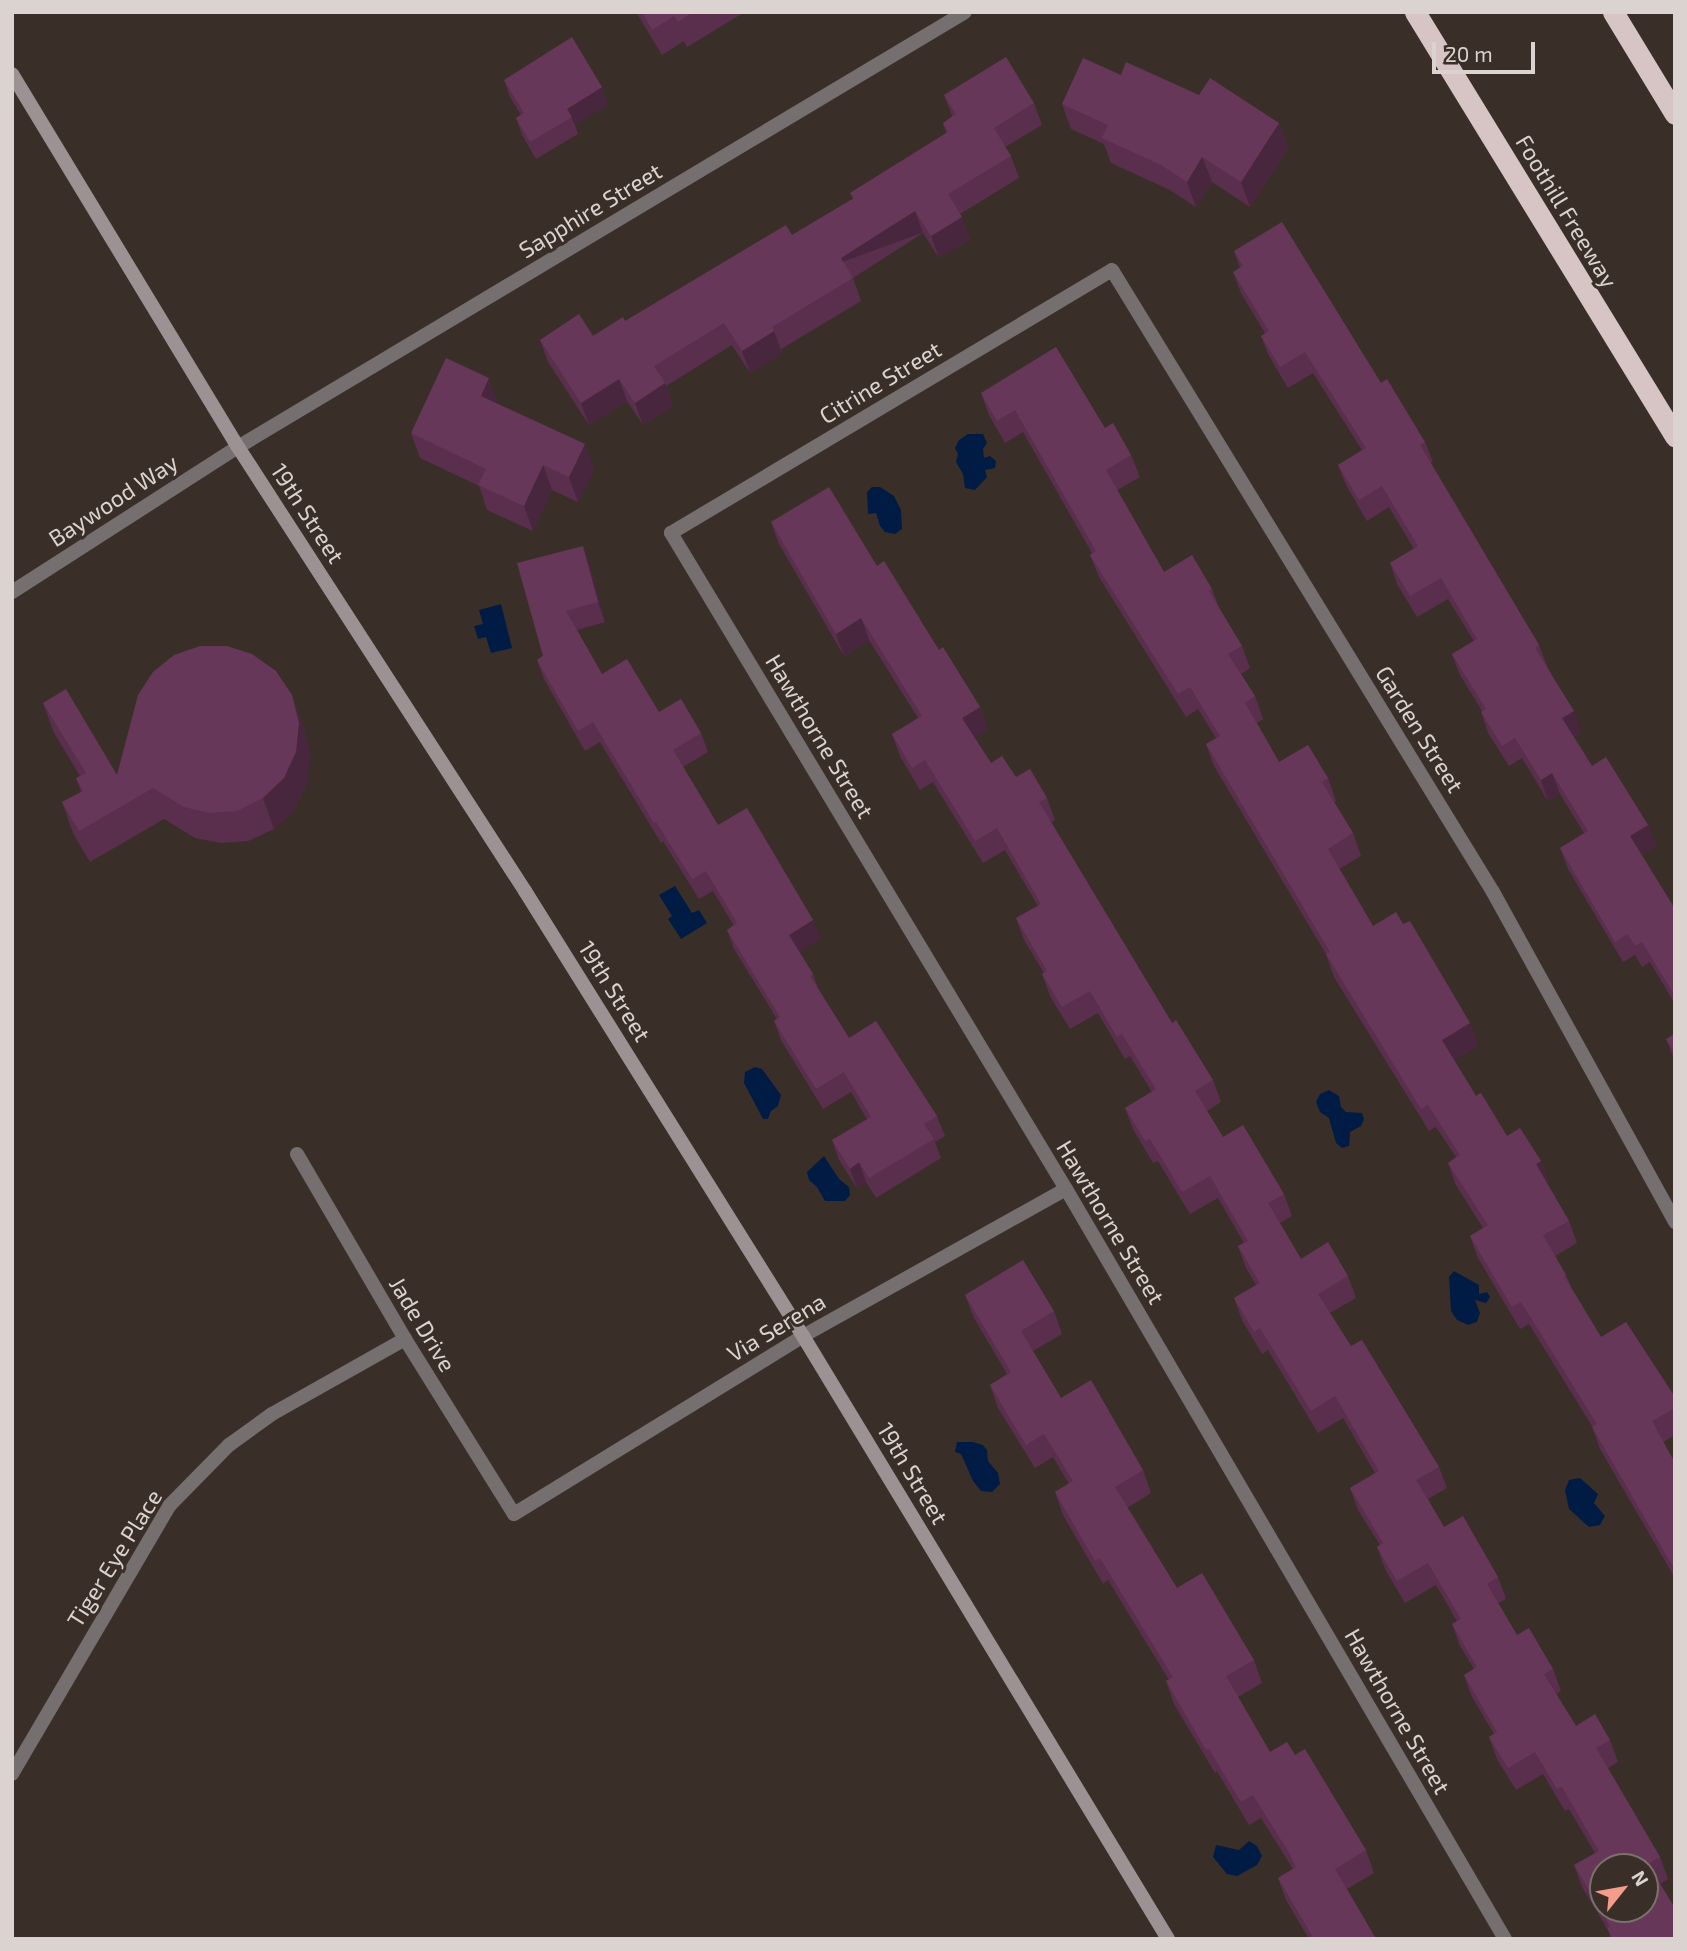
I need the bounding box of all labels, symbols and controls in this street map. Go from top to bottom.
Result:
scale bar [1435,28,1538,72]
text: 20 m [1445,41,1493,66]
street label: Foothill Freeway [1510,129,1624,293]
street label: Sapphire Street [514,157,666,263]
street label: Citrine Street [814,335,946,429]
street label: Baywood Way [43,448,183,552]
street label: 19th Street [266,458,350,568]
street label: Hawthorne Street [760,649,880,823]
street label: Garden Street [1370,661,1470,797]
street label: 19th Street [573,936,657,1046]
street label: Hawthorne Street [1051,1135,1171,1309]
street label: Jade Drive [384,1272,462,1376]
street label: Via Serena [722,1287,830,1367]
street label: 19th Street [872,1417,954,1529]
street label: Tiger Eye Place [61,1484,167,1632]
street label: Hawthorne Street [1340,1624,1456,1798]
north arrow [1589,1853,1659,1923]
text: N [1627,1866,1654,1890]

